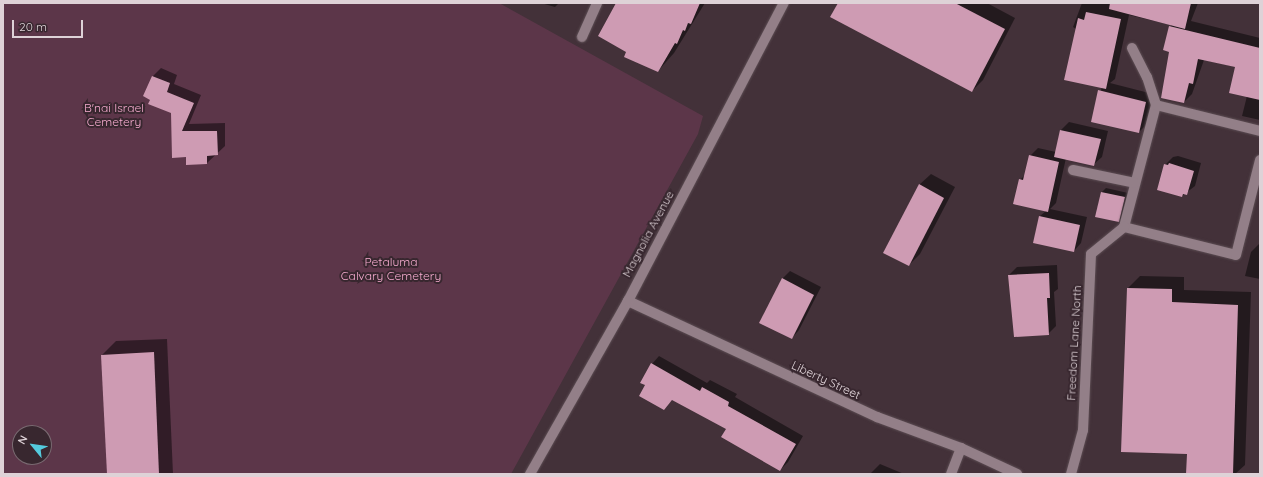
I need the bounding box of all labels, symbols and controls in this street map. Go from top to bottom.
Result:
scale bar [14,12,85,38]
text: 20 m [19,19,47,34]
park label: B'nai Israel Cemetery [84,101,144,129]
street label: Magnolia Avenue [619,188,677,280]
park label: Petaluma Calvary Cemetery [341,255,441,283]
street label: Freedom Lane North [1064,285,1084,401]
street label: Liberty Street [789,358,863,402]
north arrow [12,425,52,465]
text: N [14,433,30,447]

